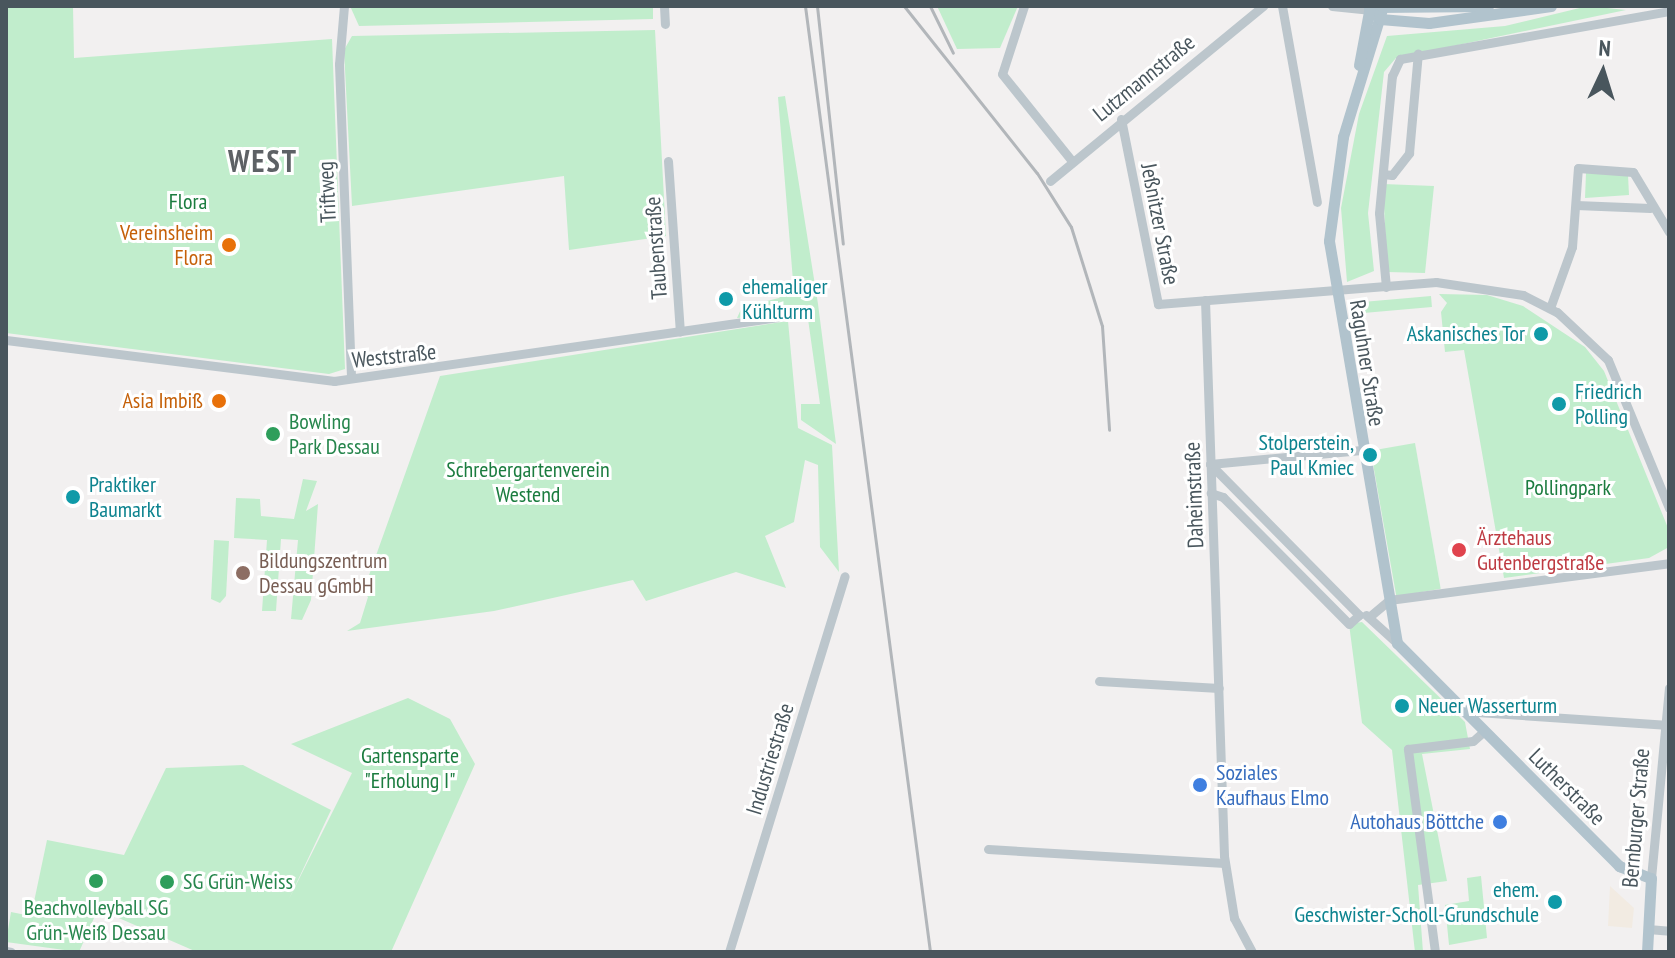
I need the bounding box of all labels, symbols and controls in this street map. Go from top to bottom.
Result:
street label: Lutzmannstraße [1088,29,1200,127]
north arrow [1563,32,1643,112]
text: N [1598,34,1612,62]
district label: WEST [228,143,298,179]
street label: Triftweg [312,161,342,223]
street label: Jeßnitzer Straße [1135,161,1185,287]
park label: Flora [169,189,207,215]
street label: Taubenstraße [639,196,673,300]
place label: Vereinsheim Flora [120,219,213,270]
marker: Vereinsheim Flora [220,236,238,254]
place label: ehemaliger Kühlturm [742,273,827,324]
marker: ehemaliger Kühlturm [717,290,735,308]
street label: Raguhner Straße [1344,298,1390,428]
place label: Askanisches Tor [1406,321,1525,347]
marker: Askanisches Tor [1532,325,1550,343]
street label: Weststraße [351,338,437,374]
place label: Friedrich Polling [1575,378,1642,430]
place label: Asia Imbiß [122,388,203,414]
marker: Asia Imbiß [210,392,228,410]
marker: Friedrich Polling [1550,395,1568,413]
place label: Bowling Park Dessau [289,408,380,460]
marker: Bowling Park Dessau [264,425,282,443]
place label: Stolperstein, Paul Kmiec [1258,429,1354,480]
street label: Daheimstraße [1179,441,1209,549]
marker: Stolperstein, Paul Kmiec [1361,446,1379,464]
park label: Schrebergartenverein Westend [446,456,610,508]
place label: Praktiker Baumarkt [89,471,161,522]
park label: Pollingpark [1525,475,1611,501]
marker: Praktiker Baumarkt [64,488,82,506]
place label: Ärztehaus Gutenbergstraße [1477,524,1604,576]
marker: Ärztehaus Gutenbergstraße [1448,539,1470,561]
place label: Bildungszentrum Dessau gGmbH [259,547,387,598]
marker: Bildungszentrum Dessau gGmbH [234,564,252,582]
place label: Neuer Wasserturm [1418,693,1558,719]
marker: Neuer Wasserturm [1393,697,1411,715]
street label: Industriestraße [741,700,799,818]
park label: Gartensparte "Erholung I" [361,742,459,794]
street label: Lutherstraße [1523,743,1611,831]
street label: Bernburger Straße [1617,747,1655,889]
place label: Soziales Kaufhaus Elmo [1216,759,1329,810]
marker: Soziales Kaufhaus Elmo [1191,776,1209,794]
place label: Autohaus Böttche [1350,809,1484,835]
marker: Autohaus Böttche [1491,813,1509,831]
place label: SG Grün-Weiss [183,869,293,895]
marker: Beachvolleyball SG Grün-Weiß Dessau [87,872,105,890]
marker: SG Grün-Weiss [158,873,176,891]
place label: ehem. Geschwister-Scholl-Grundschule [1294,876,1539,928]
marker: ehem. Geschwister-Scholl-Grundschule [1546,893,1564,911]
place label: Beachvolleyball SG Grün-Weiß Dessau [24,894,168,946]

